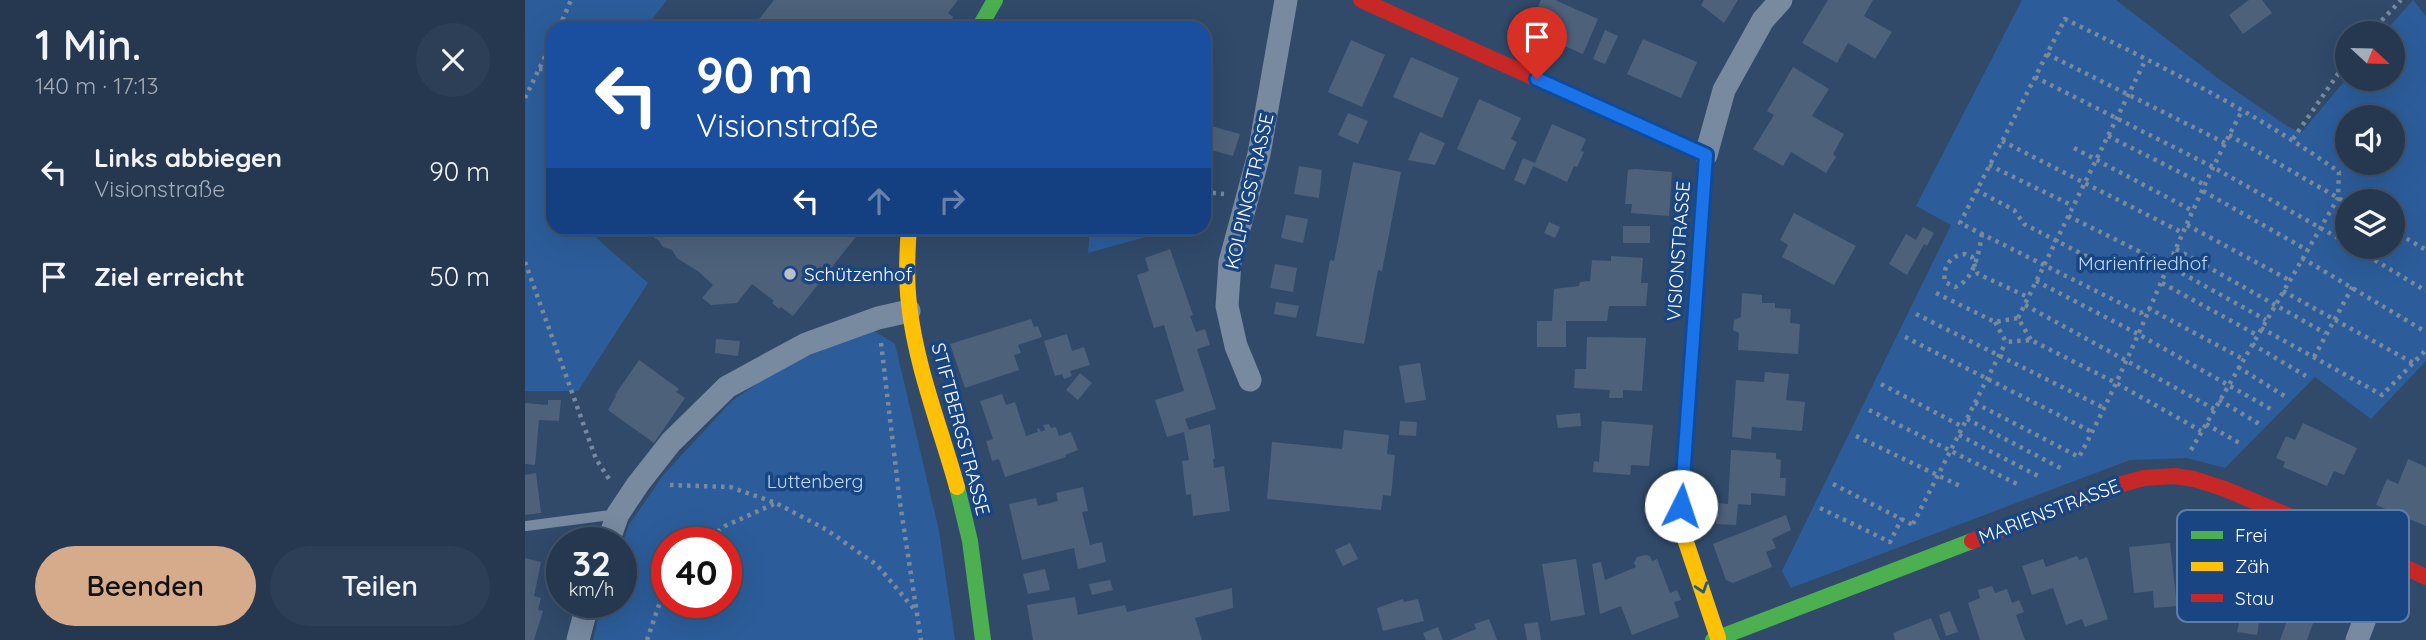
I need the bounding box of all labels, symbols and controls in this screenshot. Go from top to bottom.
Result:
pin [1507,7,1567,79]
text: 1 Min. [35,18,141,71]
icon: arrive [1518,18,1556,56]
north arrow [2335,21,2405,91]
map controls [2335,21,2405,259]
button: close [416,23,490,97]
text: 90 m [696,44,813,105]
icon: left [581,49,672,140]
text: 140 m · 17:13 [35,71,158,100]
text: Visionstraße [696,105,878,145]
button: sound [2335,105,2405,175]
street label: KOLPINGSTRASSE [1219,111,1279,271]
text: Links abbiegen [94,141,282,174]
icon: left [35,153,73,191]
text: 90 m [429,155,490,188]
text: Visionstraße [94,174,225,203]
street label: VISIONSTRASSE [1661,180,1695,322]
icon: left [787,182,825,220]
icon: ahead [860,182,898,220]
icon: right [933,182,971,220]
button: layers [2335,189,2405,259]
park label: Marienfriedhof [2078,251,2208,275]
icon: arrive [35,258,73,296]
text: Ziel erreicht [94,260,245,293]
text: 50 m [430,260,490,293]
place label: Schützenhof [804,262,912,286]
marker: Schützenhof [782,266,798,282]
street label: STIFTBERGSTRASSE [926,340,996,518]
park label: Luttenberg [767,469,863,493]
position arrow [1644,469,1718,543]
street label: MARIENSTRASSE [1975,473,2123,549]
legend [2177,510,2409,622]
text: Frei [2235,523,2267,547]
speed limit sign: 40 [651,527,742,618]
text: 32 [572,541,611,585]
button: Beenden [35,546,256,626]
button: Teilen [270,546,490,626]
text: Zäh [2235,554,2270,578]
text: km/h [569,578,614,601]
one-way arrow [1694,582,1708,594]
text: Stau [2235,586,2274,610]

